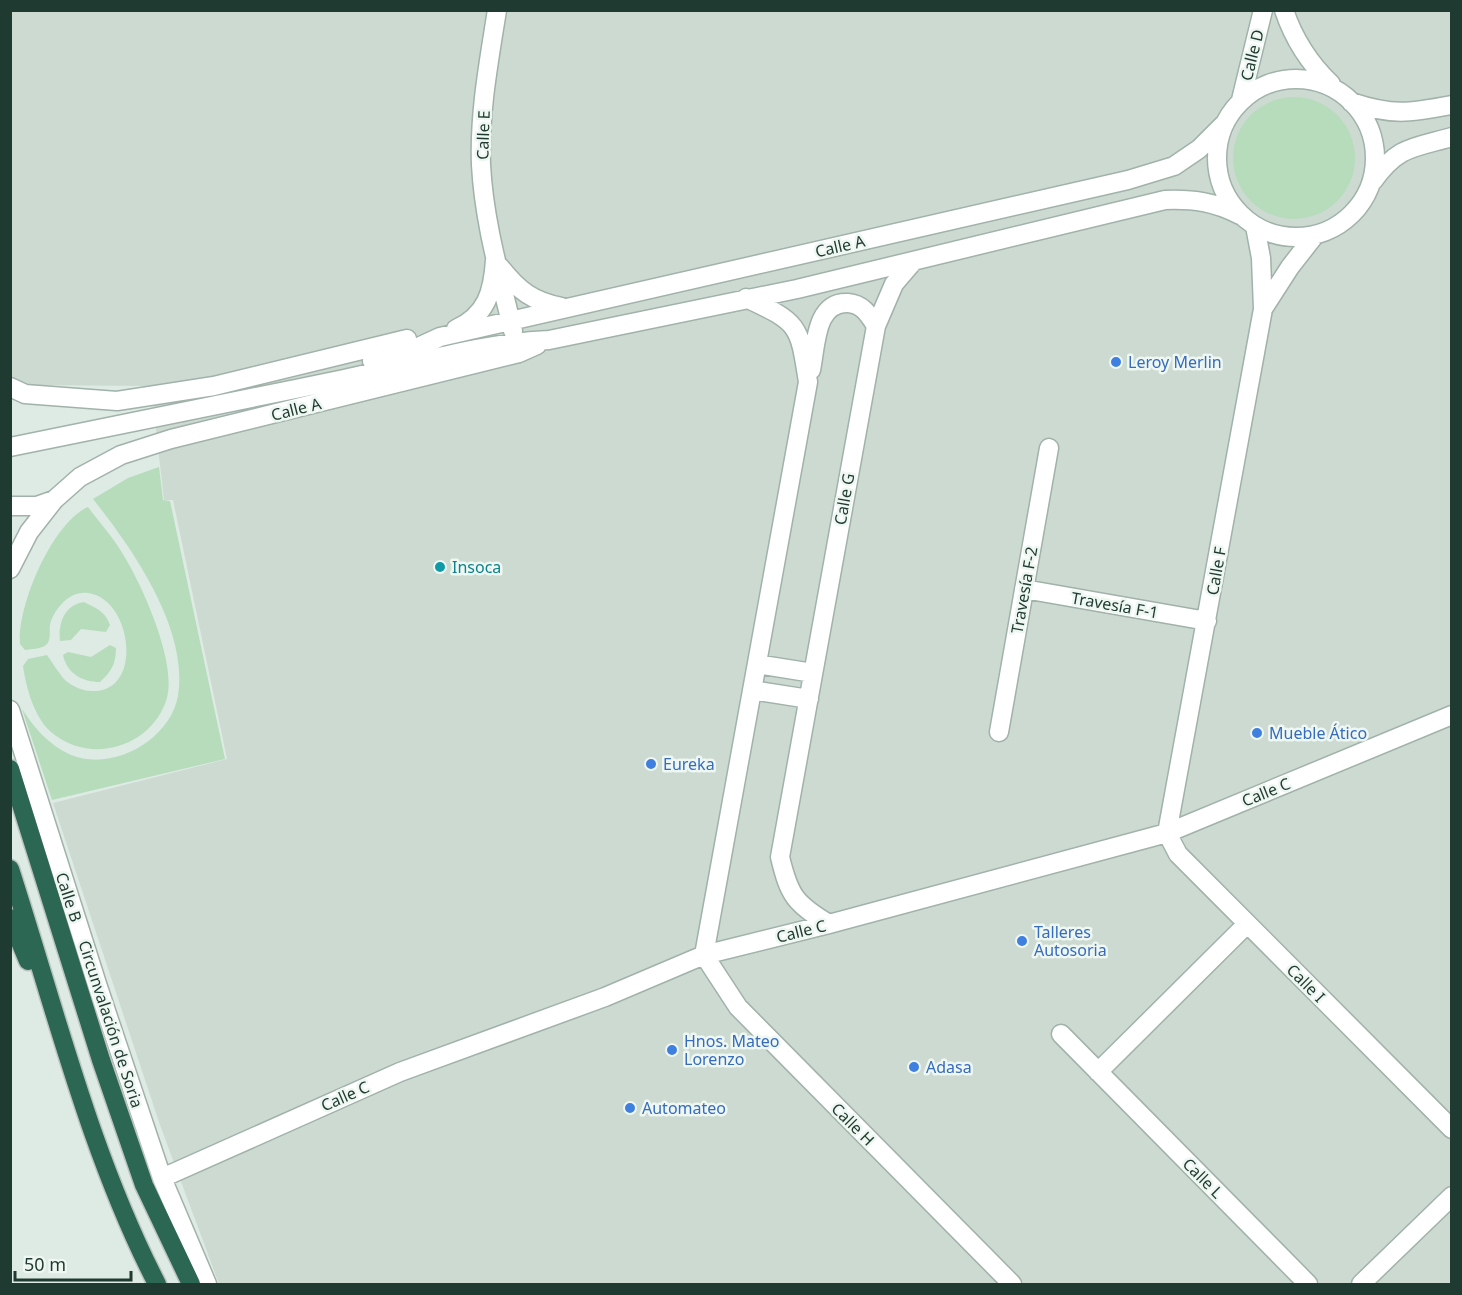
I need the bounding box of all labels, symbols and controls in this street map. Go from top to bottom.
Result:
street label: Calle D [1235,27,1269,83]
street label: Calle E [471,110,495,160]
street label: Calle A [813,229,868,262]
place label: Leroy Merlin [1128,351,1222,373]
marker: Leroy Merlin [1109,355,1123,369]
street label: Calle A [269,392,324,426]
street label: Calle G [829,471,859,527]
street label: Travesía F-2 [1006,545,1042,635]
street label: Calle F [1201,545,1231,597]
place label: Insoca [452,556,501,578]
marker: Insoca [433,560,447,574]
street label: Travesía F-1 [1070,587,1160,623]
place label: Mueble Ático [1269,722,1367,744]
marker: Mueble Ático [1250,726,1264,740]
place label: Eureka [663,753,715,775]
marker: Eureka [644,757,658,771]
street label: Calle C [1238,772,1294,812]
street label: Calle B [51,869,87,925]
street label: Calle C [774,914,828,948]
place label: Talleres Autosoria [1034,921,1107,961]
marker: Talleres Autosoria [1015,934,1029,948]
street label: Circunvalación de Soria [74,937,148,1111]
street label: Calle I [1282,959,1330,1007]
place label: Hnos. Mateo Lorenzo [684,1030,780,1070]
marker: Hnos. Mateo Lorenzo [665,1043,679,1057]
place label: Adasa [926,1056,972,1078]
marker: Adasa [907,1060,921,1074]
street label: Calle C [317,1076,373,1116]
place label: Automateo [642,1097,726,1119]
street label: Calle H [827,1098,879,1150]
marker: Automateo [623,1101,637,1115]
street label: Calle L [1178,1153,1228,1203]
scale bar [15,1244,130,1282]
text: 50 m [24,1252,66,1276]

